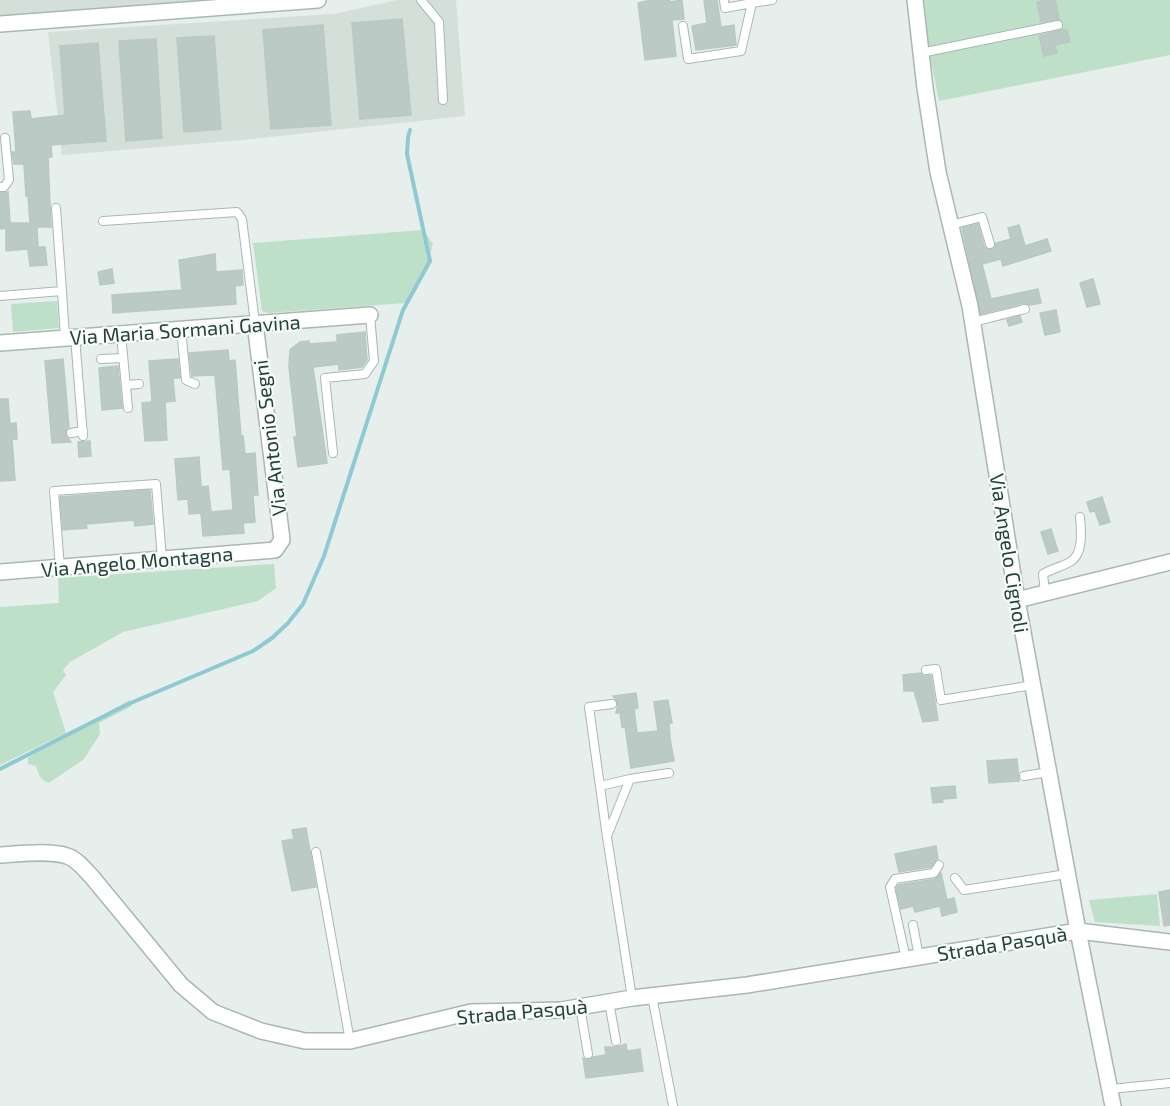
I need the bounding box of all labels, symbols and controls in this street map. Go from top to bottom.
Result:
street label: Via Maria Sormani Gavina [69,309,301,349]
street label: Via Antonio Segni [248,358,290,518]
street label: Via Angelo Cignoli [986,472,1034,634]
street label: Via Angelo Montagna [40,541,234,581]
street label: Strada Pasquà [935,921,1069,965]
street label: Strada Pasquà [456,993,588,1029]

